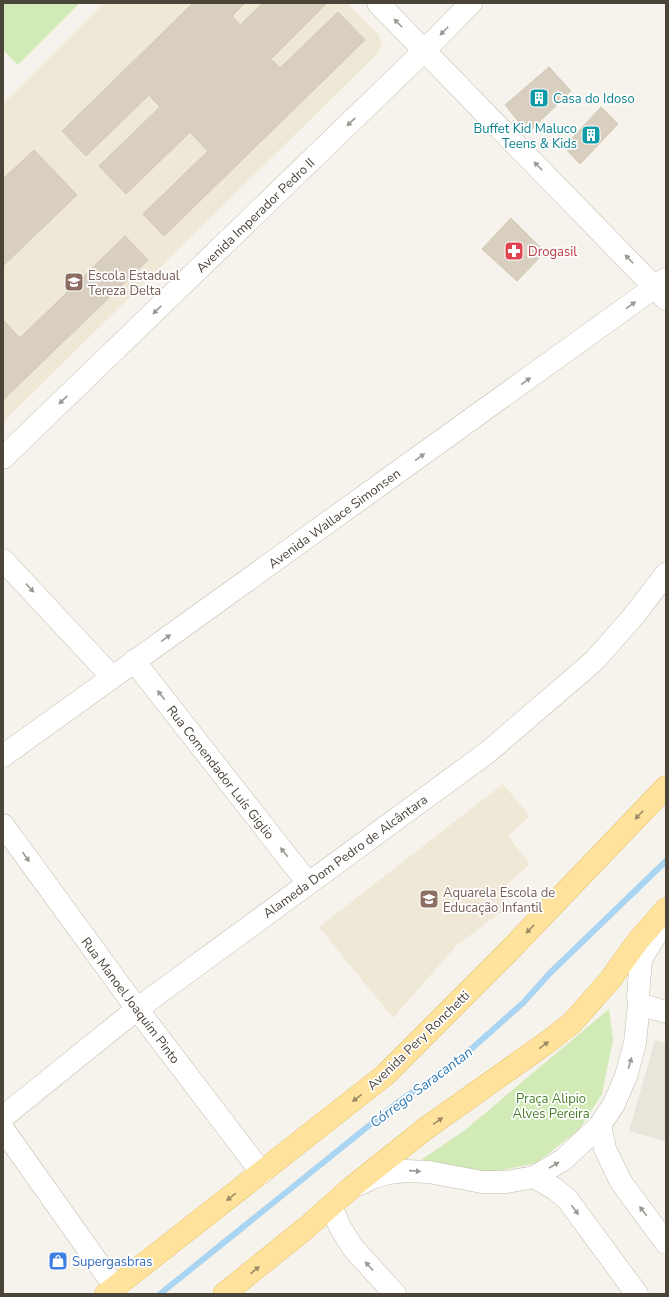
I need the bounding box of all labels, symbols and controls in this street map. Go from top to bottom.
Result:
one-way arrow [393,18,403,28]
one-way arrow [439,26,448,36]
building icon: Casa do Idoso [528,87,550,109]
place label: Casa do Idoso [553,90,635,108]
one-way arrow [346,117,356,127]
place label: Buffet Kid Maluco Teens & Kids [474,120,577,153]
building icon: Buffet Kid Maluco Teens & Kids [580,124,602,146]
street label: Avenida Imperador Pedro II [192,154,319,277]
one-way arrow [533,161,543,171]
pharmacy icon: Drogasil [503,240,525,262]
place label: Drogasil [528,243,577,261]
one-way arrow [625,255,634,264]
place label: Escola Estadual Tereza Delta [88,267,180,300]
school or university icon: Escola Estadual Tereza Delta [63,271,85,293]
one-way arrow [626,301,637,309]
one-way arrow [152,305,162,314]
one-way arrow [520,377,531,385]
one-way arrow [58,395,68,405]
one-way arrow [415,453,425,461]
street label: Avenida Wallace Simonsen [265,465,404,573]
one-way arrow [25,583,35,593]
one-way arrow [161,634,171,642]
one-way arrow [156,689,165,700]
street label: Rua Comendador Luís Giglio [162,702,278,843]
street label: Alameda Dom Pedro de Alcântara [260,791,431,923]
one-way arrow [634,810,644,820]
one-way arrow [279,847,288,858]
one-way arrow [22,852,30,862]
place label: Aquarela Escola de Educação Infantil [443,884,555,917]
school or university icon: Aquarela Escola de Educação Infantil [418,888,440,910]
one-way arrow [525,924,534,934]
street label: Rua Manoel Joaquim Pinto [77,934,184,1068]
street label: Avenida Pery Ronchetti [363,987,474,1095]
one-way arrow [538,1041,549,1049]
water label: Córrego Saracantan [366,1042,477,1132]
one-way arrow [627,1057,633,1070]
park label: Praça Alipio Alves Pereira [512,1090,590,1123]
one-way arrow [351,1094,362,1102]
one-way arrow [432,1117,443,1125]
one-way arrow [548,1162,560,1169]
one-way arrow [409,1168,421,1175]
one-way arrow [226,1192,237,1201]
one-way arrow [571,1204,579,1215]
one-way arrow [639,1206,647,1217]
shop icon: Supergasbras [47,1250,69,1272]
place label: Supergasbras [72,1253,152,1271]
one-way arrow [365,1261,374,1270]
one-way arrow [249,1265,260,1274]

